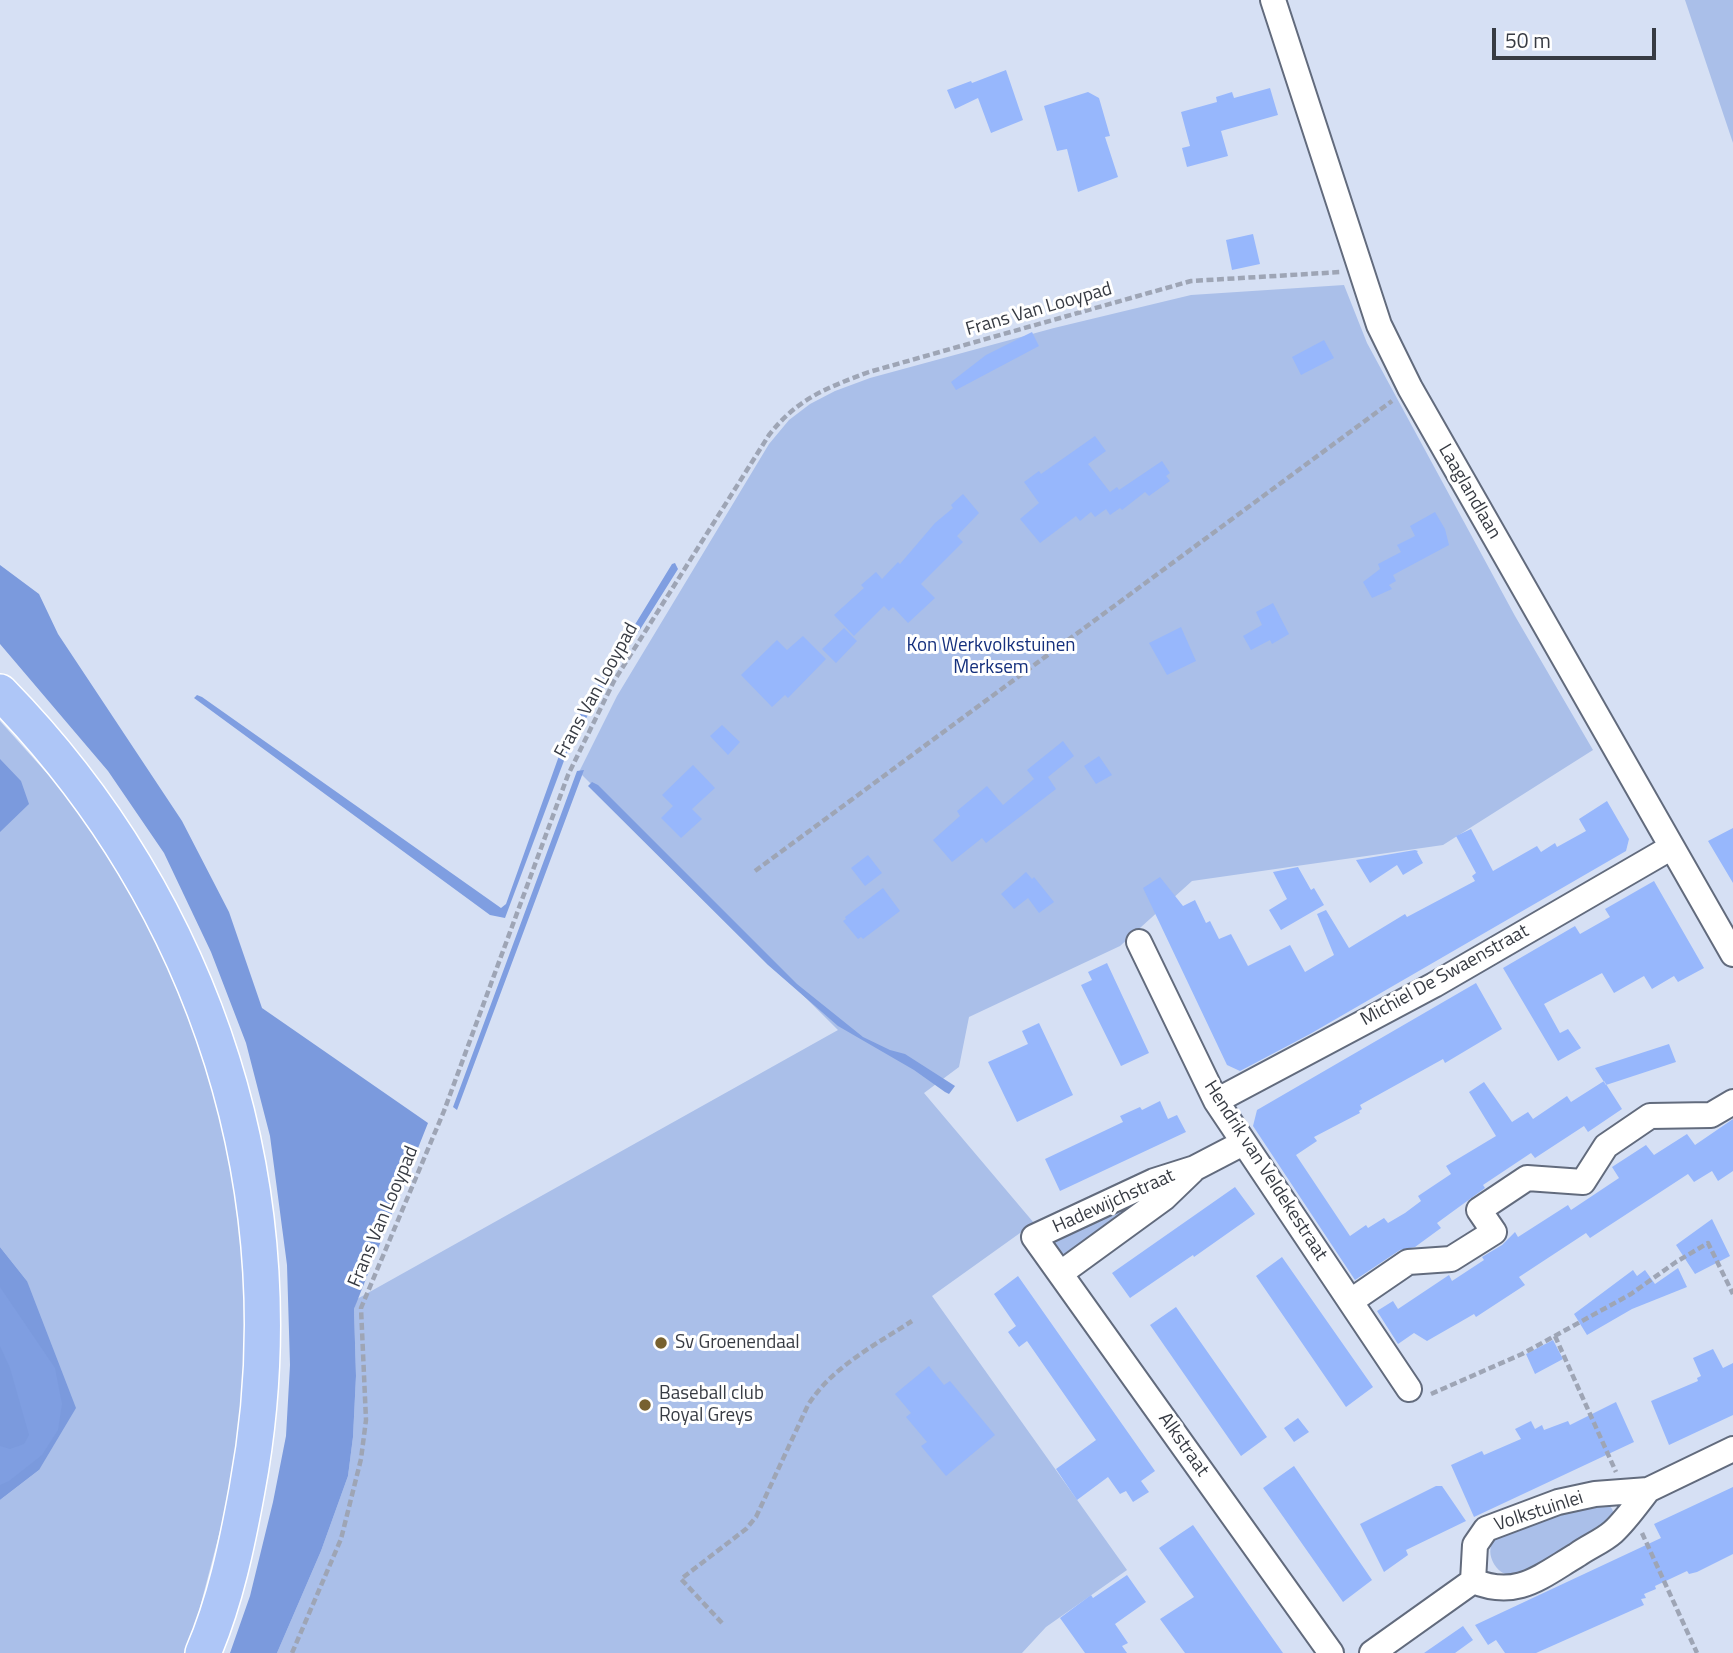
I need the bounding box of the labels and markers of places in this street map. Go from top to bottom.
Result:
place label: Sv Groenendaal [675,1332,800,1354]
marker: Sv Groenendaal [653,1335,669,1351]
place label: Baseball club Royal Greys [659,1383,764,1427]
marker: Baseball club Royal Greys [637,1397,653,1413]

